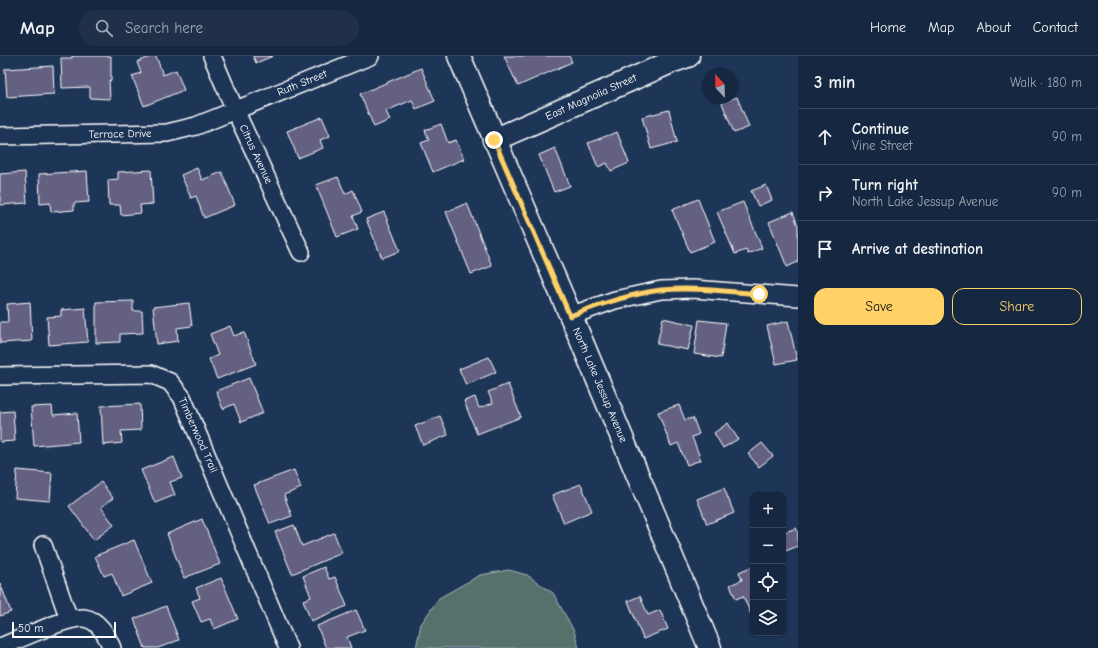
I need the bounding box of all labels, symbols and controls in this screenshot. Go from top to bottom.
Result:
search box [79,10,359,46]
text: Map [20,17,55,39]
icon: search [93,17,115,39]
text: Search here [125,19,203,37]
text: Home [870,19,906,36]
text: Map [928,19,954,36]
text: About [976,19,1011,36]
text: Contact [1033,19,1078,36]
street label: Ruth Street [275,67,330,99]
north arrow [702,68,738,104]
street label: East Magnolia Street [544,71,639,123]
text: 3 min [814,73,855,92]
text: Walk · 180 m [1010,75,1082,90]
text: Continue [852,120,909,138]
street label: Citrus Avenue [237,122,276,186]
icon: ahead [814,126,836,148]
street label: Terrace Drive [89,127,152,141]
text: 90 m [1052,129,1082,144]
route end [485,131,503,149]
text: Vine Street [852,138,913,153]
text: Turn right [852,176,918,194]
icon: right [814,182,836,204]
text: 90 m [1052,185,1082,200]
text: North Lake Jessup Avenue [852,194,998,209]
icon: arrive [814,238,836,260]
text: Arrive at destination [852,240,983,258]
route start [750,285,768,303]
button: Save [814,288,944,325]
button: Share [952,288,1082,325]
street label: North Lake Jessup Avenue [570,326,630,445]
street label: Timberwood Trail [176,395,220,475]
map controls [750,492,786,636]
button: + [750,492,786,528]
button: − [750,528,786,564]
button: locate [750,564,786,600]
button: layers [750,600,786,636]
scale bar [12,620,116,639]
text: 50 m [18,622,43,635]

